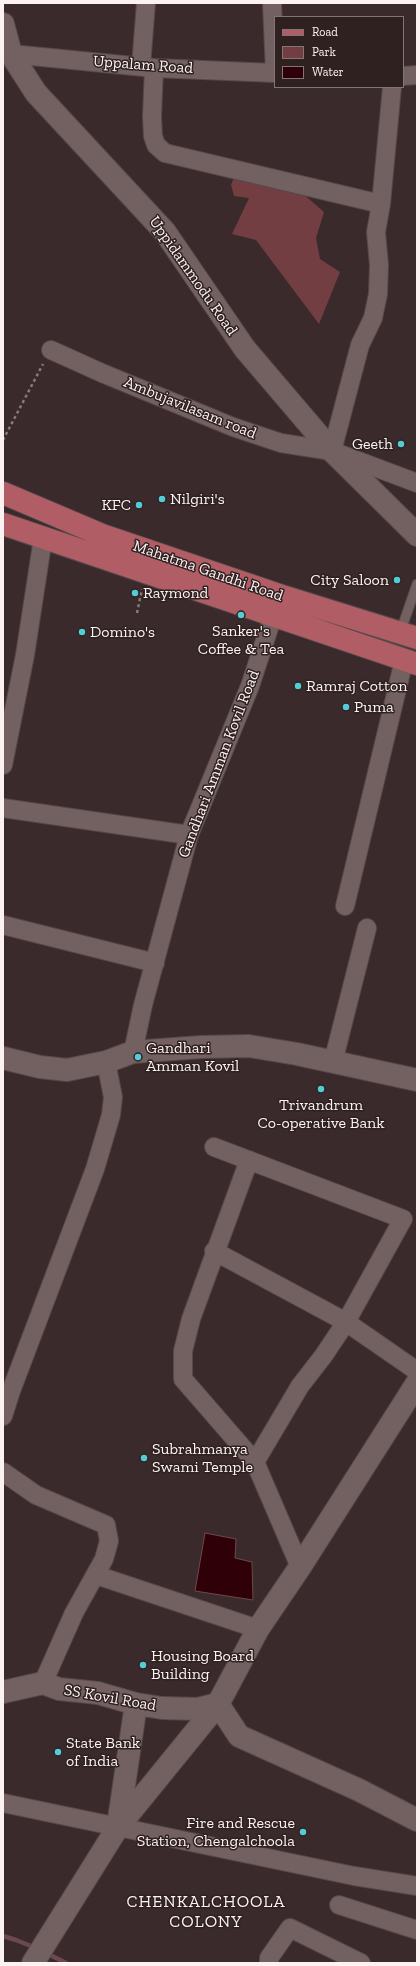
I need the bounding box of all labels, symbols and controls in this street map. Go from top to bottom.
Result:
legend [274,16,404,88]
text: Road [312,25,338,39]
text: Park [312,45,336,59]
street label: Uppalam Road [92,52,194,78]
text: Water [312,65,344,79]
street label: Uppidammodu Road [145,213,241,339]
street label: Ambujavilasam road [121,373,259,443]
place label: Geeth [352,434,393,454]
marker: Geeth [396,439,406,449]
place label: Nilgiri's [170,489,225,509]
marker: Nilgiri's [157,494,167,504]
place label: KFC [101,495,131,515]
marker: KFC [134,500,144,510]
street label: Mahatma Gandhi Road [130,536,286,606]
place label: City Saloon [310,570,389,590]
marker: City Saloon [392,575,402,585]
place label: Raymond [143,583,208,603]
marker: Raymond [130,588,140,598]
marker: Sanker's Coffee & Tea [236,610,246,620]
place label: Sanker's Coffee & Tea [198,621,284,659]
place label: Domino's [90,622,155,642]
marker: Domino's [77,627,87,637]
street label: Gandhari Amman Kovil Road [174,667,264,861]
place label: Ramraj Cotton [306,676,407,696]
marker: Ramraj Cotton [293,681,303,691]
place label: Puma [354,697,394,717]
marker: Puma [341,702,351,712]
place label: Gandhari Amman Kovil [146,1038,239,1076]
marker: Gandhari Amman Kovil [133,1052,143,1062]
marker: Trivandrum Co-operative Bank [316,1084,326,1094]
place label: Trivandrum Co-operative Bank [257,1095,385,1133]
place label: Subrahmanya Swami Temple [152,1439,253,1477]
marker: Subrahmanya Swami Temple [139,1453,149,1463]
place label: Housing Board Building [151,1646,254,1684]
marker: Housing Board Building [138,1660,148,1670]
street label: SS Kovil Road [62,1680,158,1716]
place label: State Bank of India [66,1733,140,1771]
marker: State Bank of India [53,1747,63,1757]
place label: Fire and Rescue Station, Chengalchoola [137,1813,295,1851]
marker: Fire and Rescue Station, Chengalchoola [298,1827,308,1837]
district label: CHENKALCHOOLA COLONY [126,1892,286,1932]

